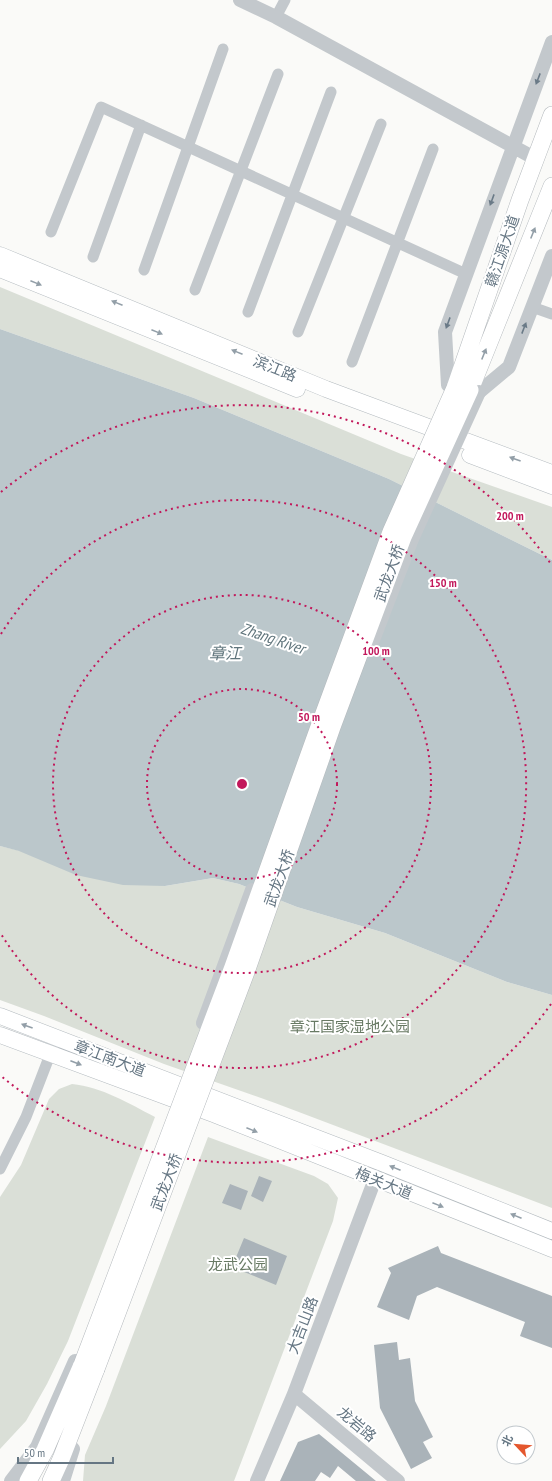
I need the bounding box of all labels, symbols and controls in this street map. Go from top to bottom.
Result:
one-way arrow [535,73,541,84]
one-way arrow [489,195,495,207]
street label: 赣江源大道 [481,212,523,290]
one-way arrow [530,228,536,239]
one-way arrow [31,281,43,287]
one-way arrow [112,300,123,306]
one-way arrow [445,317,451,329]
one-way arrow [521,321,527,333]
one-way arrow [151,329,162,335]
one-way arrow [482,347,488,359]
one-way arrow [231,349,243,355]
street label: 滨江路 [251,351,299,385]
one-way arrow [509,456,521,462]
text: 200 m [496,508,524,523]
street label: 武龙大桥 [370,542,408,604]
text: 150 m [429,575,457,590]
water label: Zhang River [238,618,310,659]
water label: 章江 [209,643,243,663]
text: 100 m [362,643,390,658]
text: 50 m [298,709,320,724]
centre of rings [235,777,249,791]
street label: 武龙大桥 [260,847,298,909]
park label: 章江国家湿地公园 [290,1017,410,1036]
one-way arrow [21,1023,33,1029]
street label: 章江南大道 [72,1036,148,1080]
one-way arrow [70,1060,82,1066]
one-way arrow [247,1127,259,1133]
street label: 武龙大桥 [146,1151,186,1213]
street label: 梅关大道 [353,1163,415,1203]
one-way arrow [390,1165,401,1171]
one-way arrow [432,1202,444,1208]
one-way arrow [509,1213,521,1219]
park label: 龙武公园 [208,1255,268,1274]
street label: 大吉山路 [282,1294,322,1356]
street label: 龙岩路 [334,1402,380,1446]
north arrow [496,1425,536,1465]
text: 北 [498,1433,516,1449]
scale bar [18,1439,113,1465]
text: 50 m [24,1445,45,1460]

